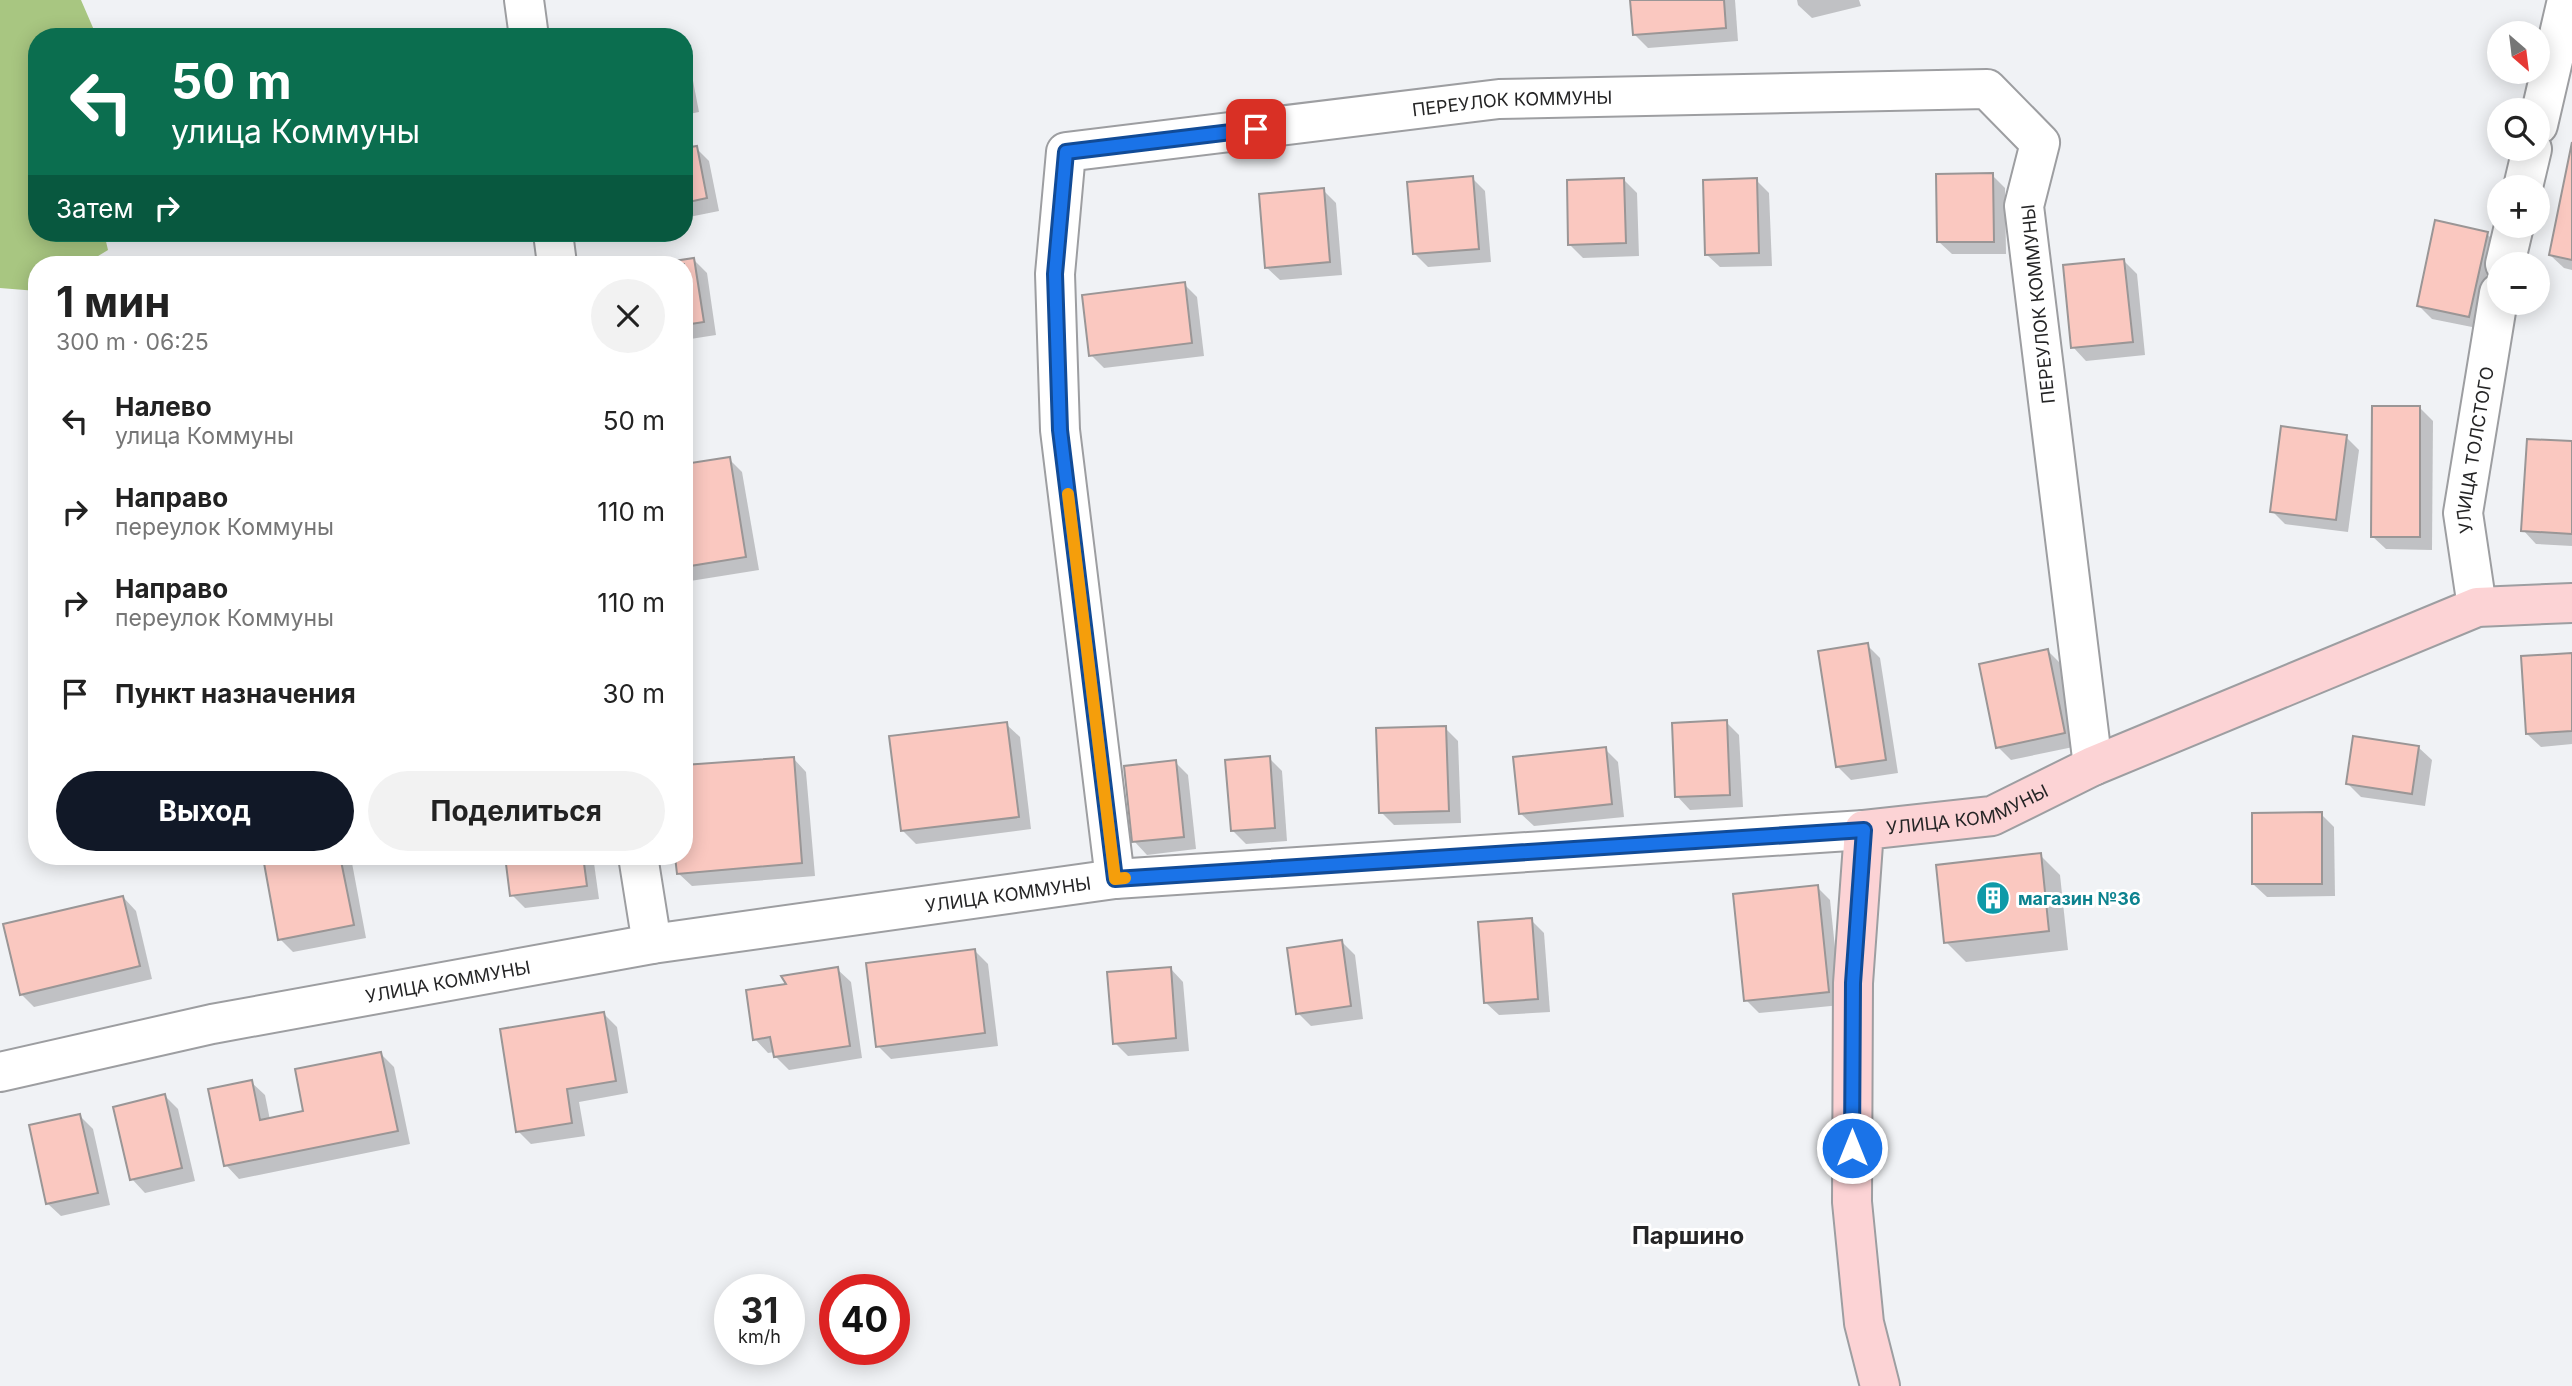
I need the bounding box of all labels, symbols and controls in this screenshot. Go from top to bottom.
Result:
north arrow [2487,21,2550,84]
map controls [2487,21,2550,315]
text: 50 m [171,52,292,111]
icon: left [56,56,147,147]
street label: ПЕРЕУЛОК КОММУНЫ [1411,86,1612,120]
button: search [2487,98,2550,161]
pin [1226,99,1286,159]
icon: arrive [1237,110,1275,148]
text: улица Коммуны [171,112,420,151]
button: + [2487,175,2550,238]
icon: right [148,189,186,227]
text: Затем [56,193,134,224]
street label: ПЕРЕУЛОК КОММУНЫ [2017,203,2059,405]
button: − [2487,252,2550,315]
text: 1 мин [56,276,170,327]
button: close [591,279,665,353]
text: 300 m · 06:25 [56,328,209,356]
street label: УЛИЦА ТОЛСТОГО [2452,365,2497,535]
text: Налево [115,391,212,422]
icon: left [56,402,94,440]
text: 50 m [603,405,665,436]
text: улица Коммуны [115,422,294,450]
text: Направо [115,482,228,513]
icon: right [56,493,94,531]
text: 110 m [597,496,665,527]
text: переулок Коммуны [115,513,334,541]
text: Направо [115,573,228,604]
icon: right [56,584,94,622]
text: 110 m [597,587,665,618]
text: переулок Коммуны [115,604,334,632]
icon: arrive [56,675,94,713]
text: Пункт назначения [115,678,356,709]
text: 30 m [602,678,665,709]
button: Выход [56,771,354,851]
button: Поделиться [368,771,665,851]
street label: УЛИЦА КОММУНЫ [1885,780,2051,838]
street label: УЛИЦА КОММУНЫ [924,872,1092,916]
building icon: магазин №36 [1974,879,2012,917]
place label: магазин №36 [2018,888,2141,909]
street label: УЛИЦА КОММУНЫ [364,956,532,1006]
position arrow [1815,1111,1889,1185]
district label: Паршино [1632,1221,1744,1250]
speed limit sign: 40 [819,1274,910,1365]
text: 31 [741,1289,778,1331]
text: km/h [738,1326,781,1347]

